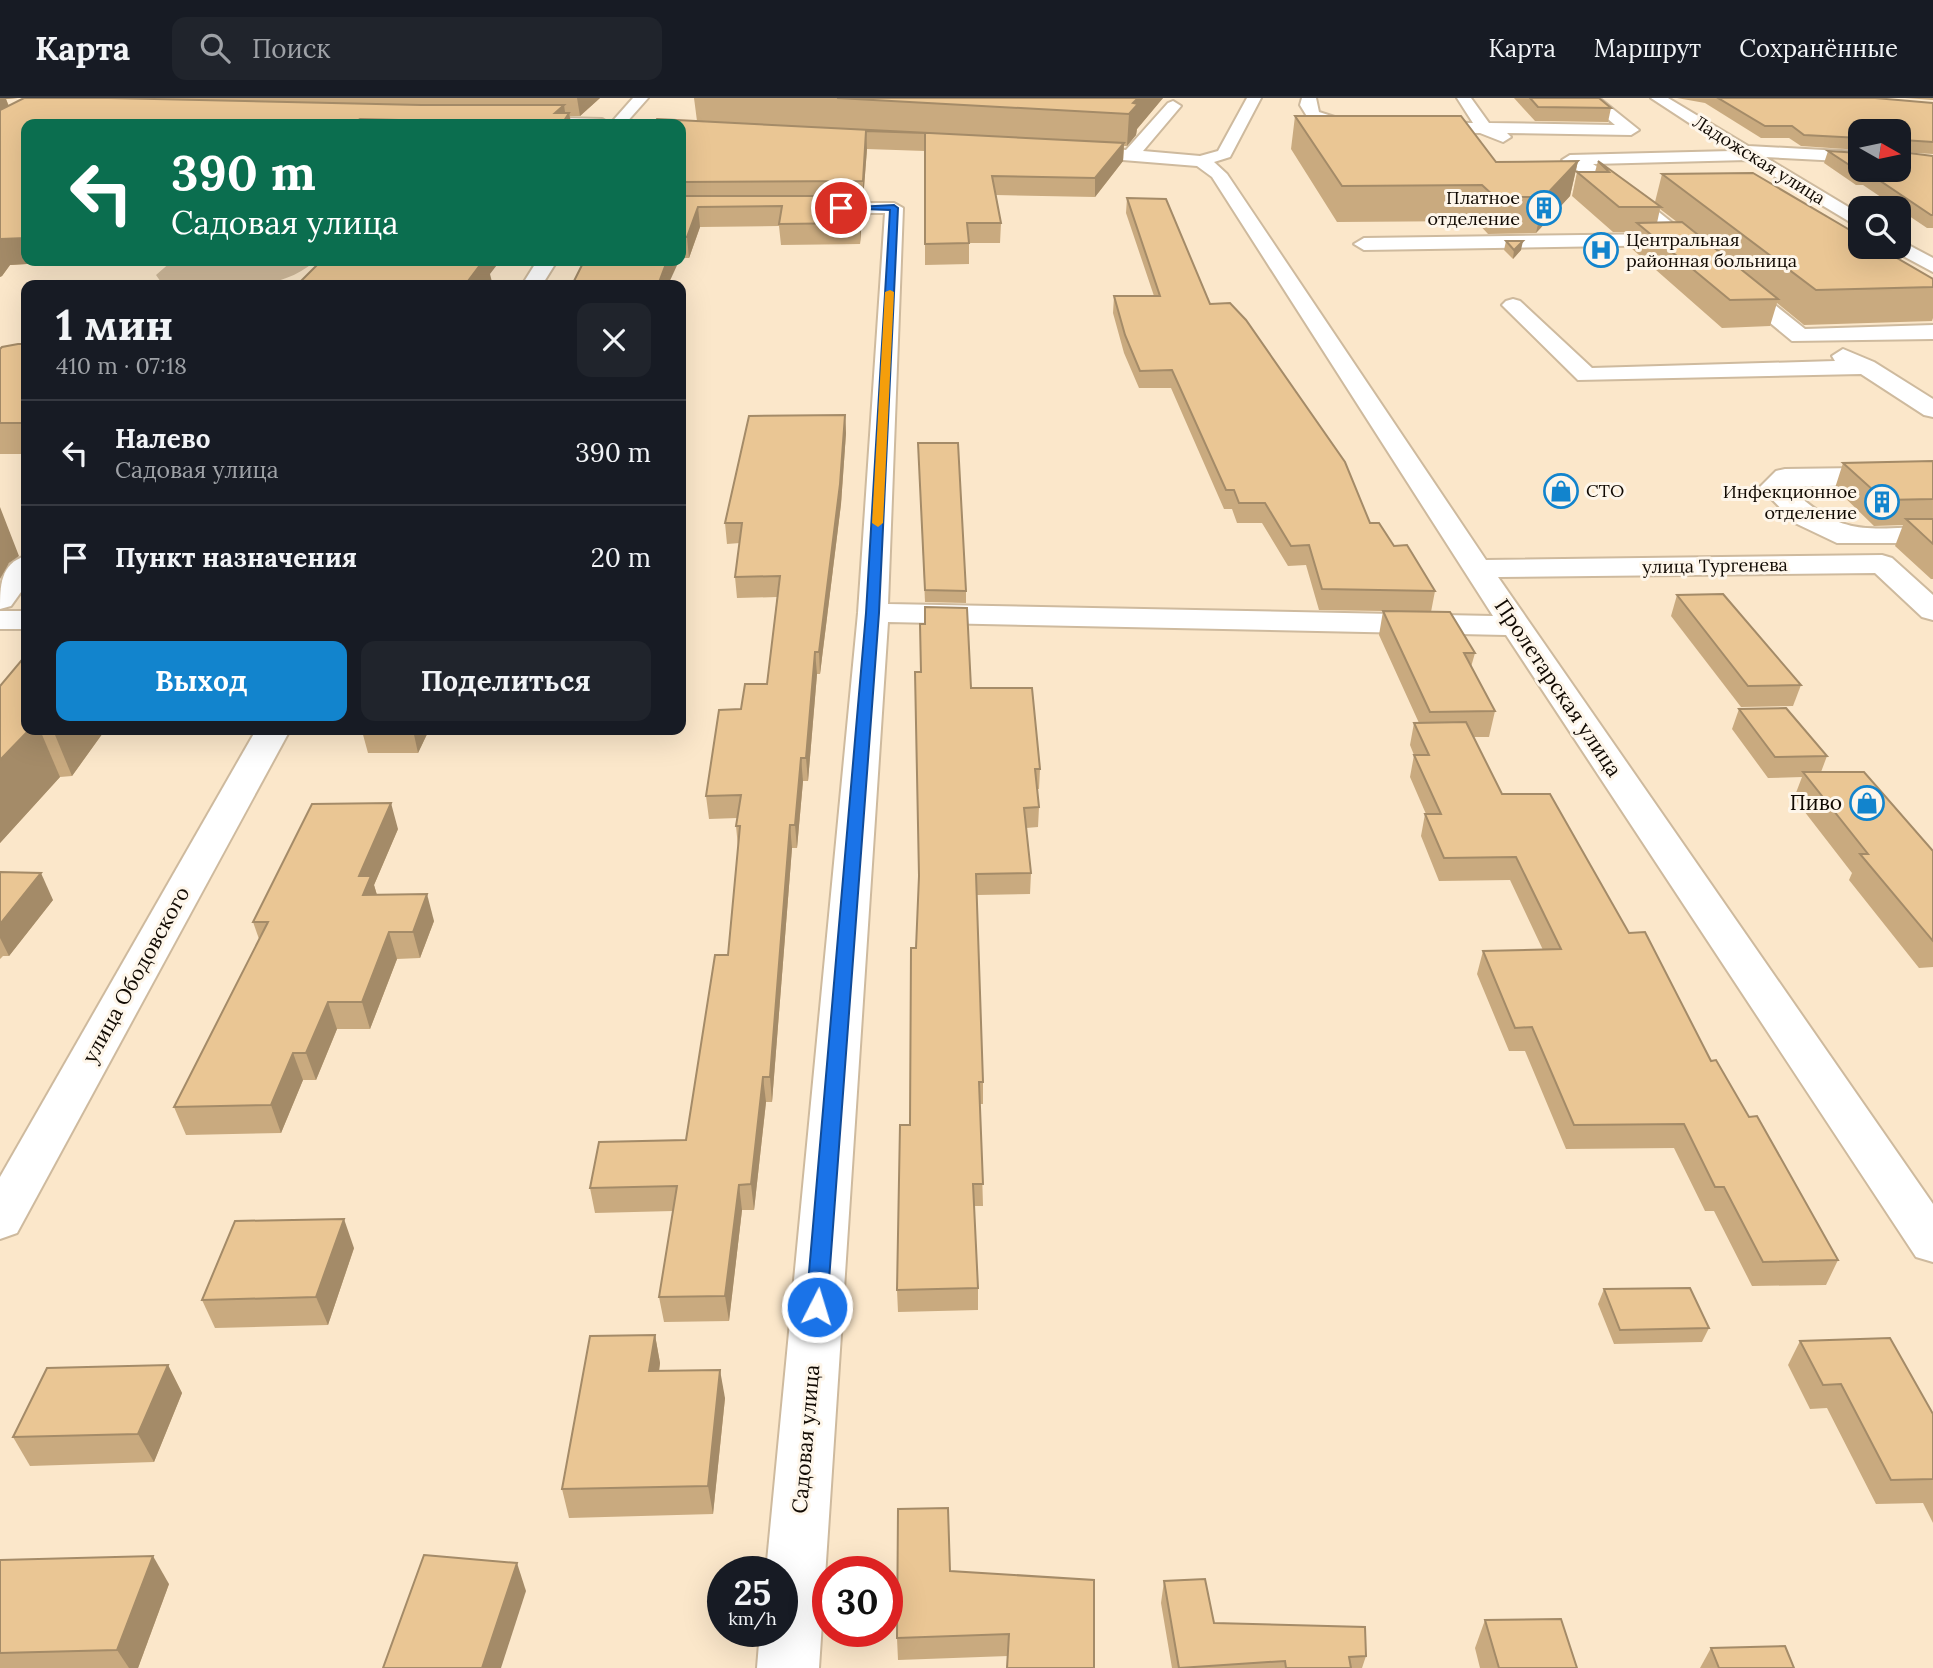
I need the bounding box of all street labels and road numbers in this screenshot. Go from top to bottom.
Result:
street label: Ладожская улица [1689,110,1830,210]
street label: улица Тургенева [1642,553,1788,578]
street label: Пролетарская улица [1489,594,1628,782]
street label: улица Ободовского [76,882,195,1068]
street label: Садовая улица [786,1363,825,1515]

